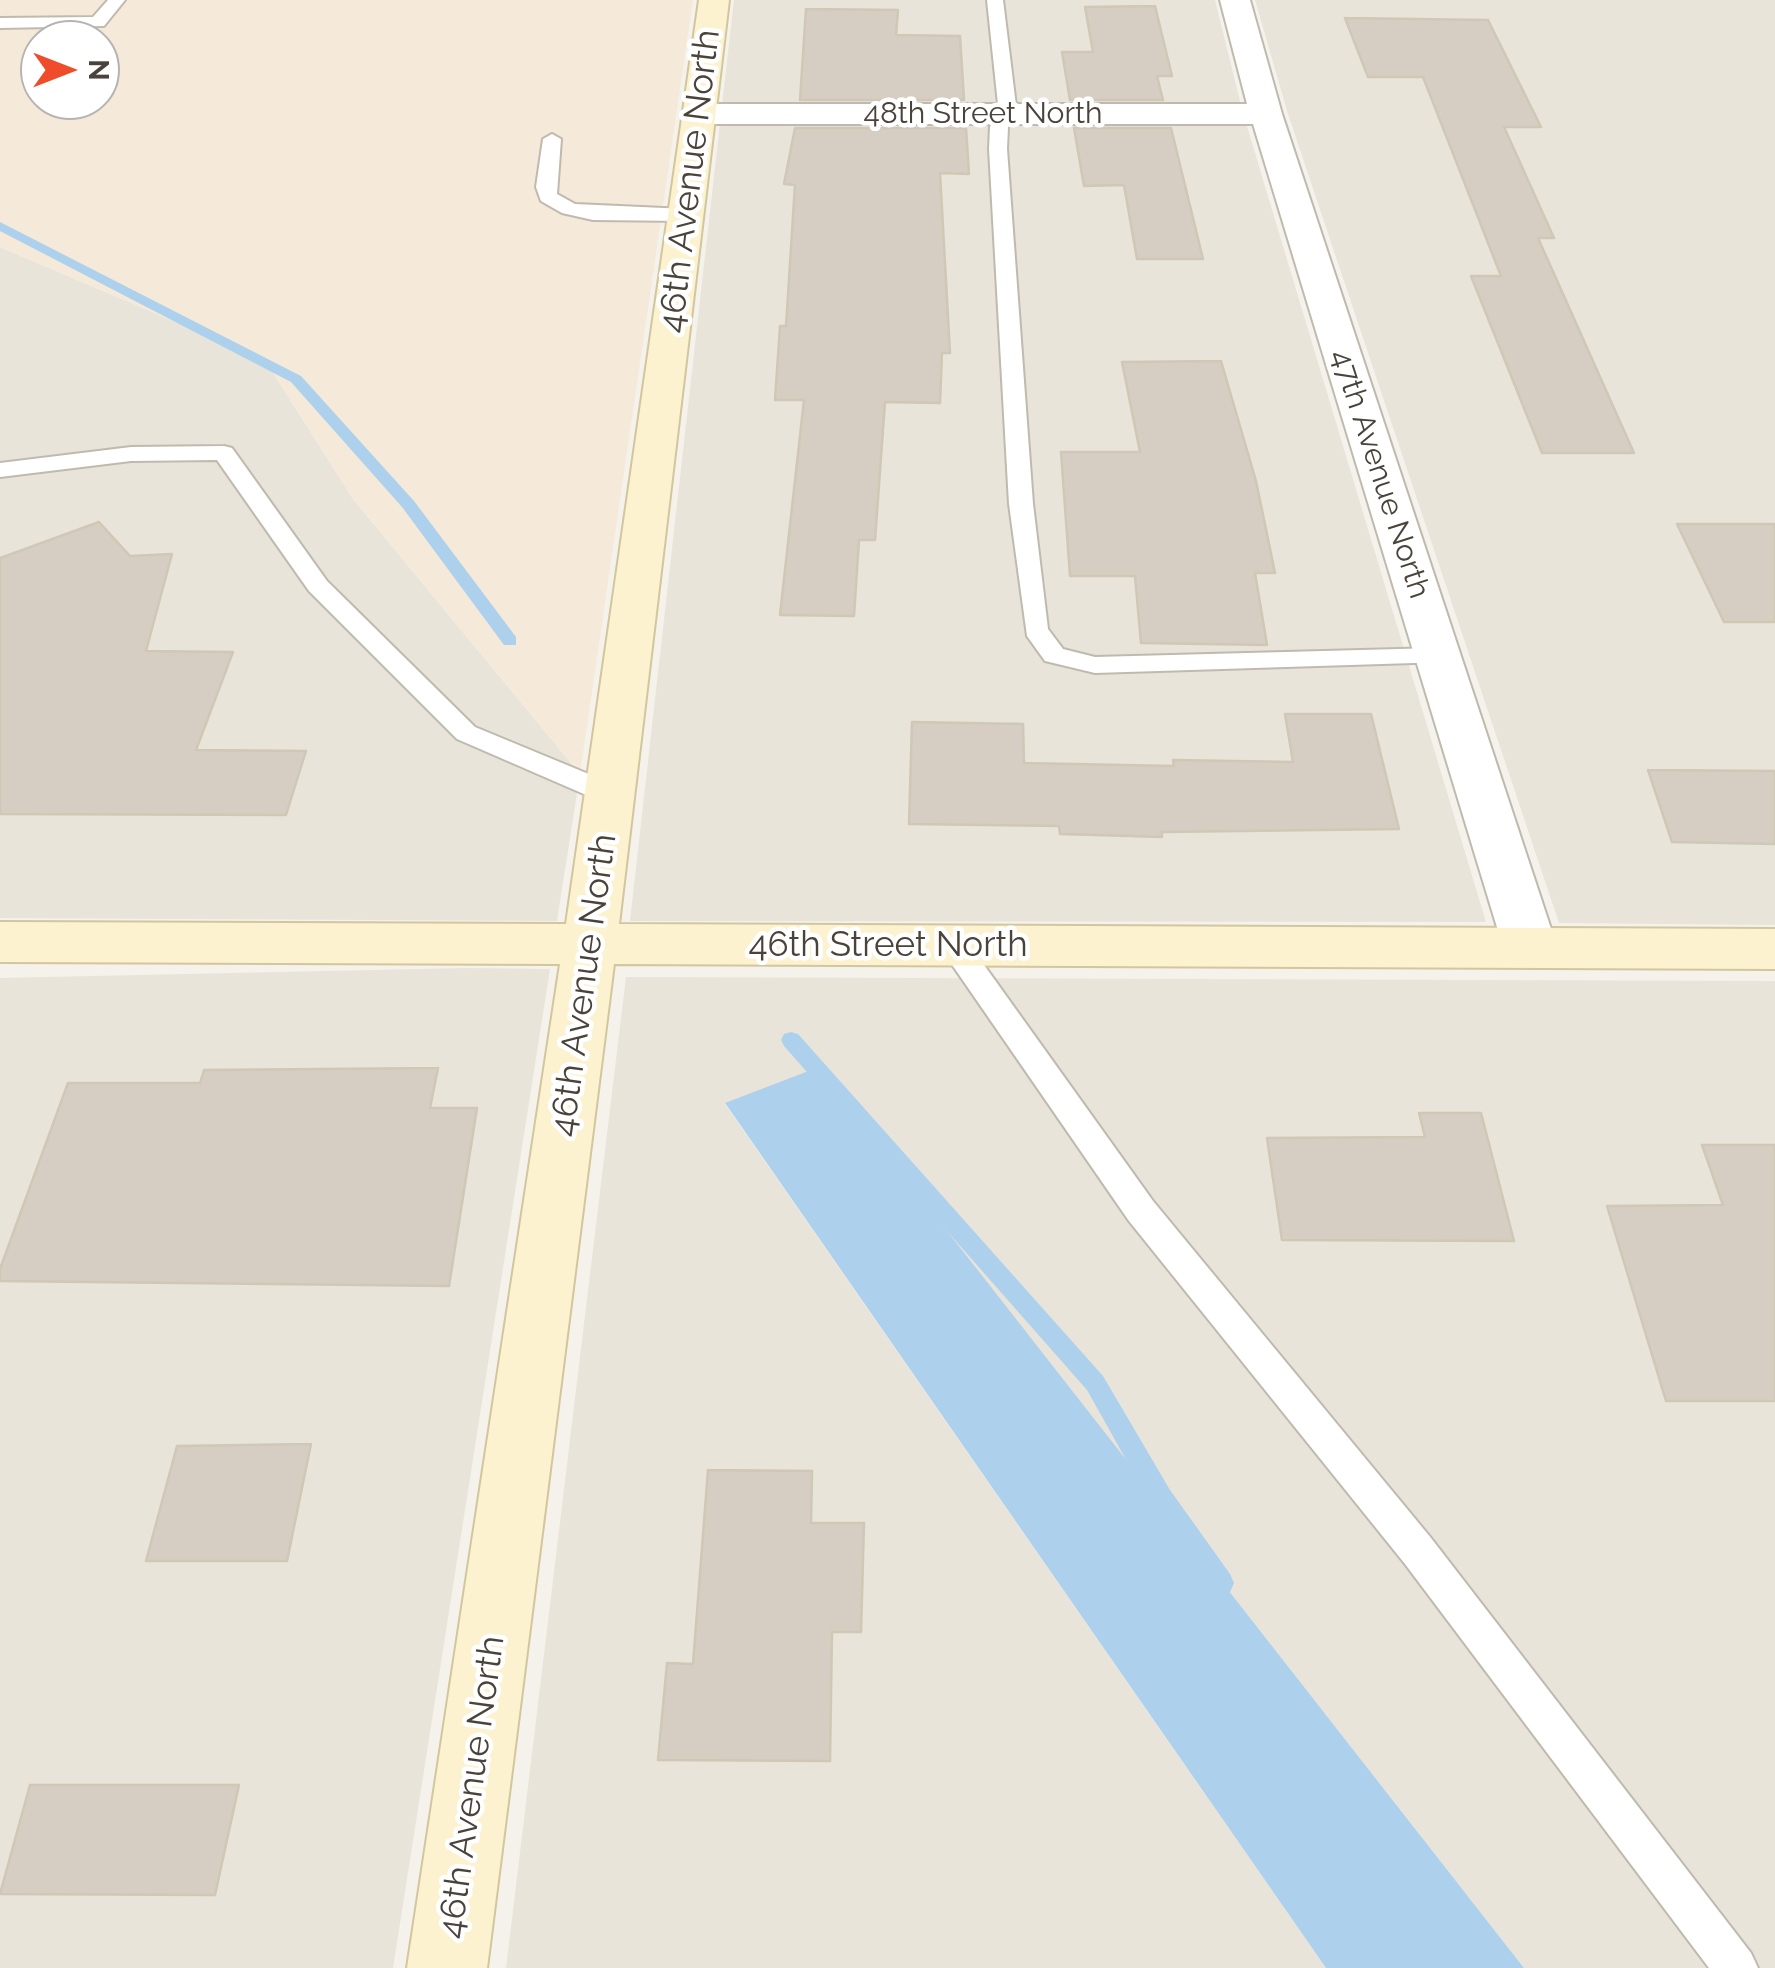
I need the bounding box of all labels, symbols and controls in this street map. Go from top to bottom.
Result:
north arrow [20,20,120,120]
street label: 46th Avenue North [651,27,729,335]
text: N [82,59,115,81]
street label: 48th Street North [863,96,1103,132]
street label: 47th Avenue North [1323,345,1437,603]
street label: 46th Avenue North [542,831,626,1139]
street label: 46th Street North [748,924,1028,966]
street label: 46th Avenue North [430,1633,514,1941]

